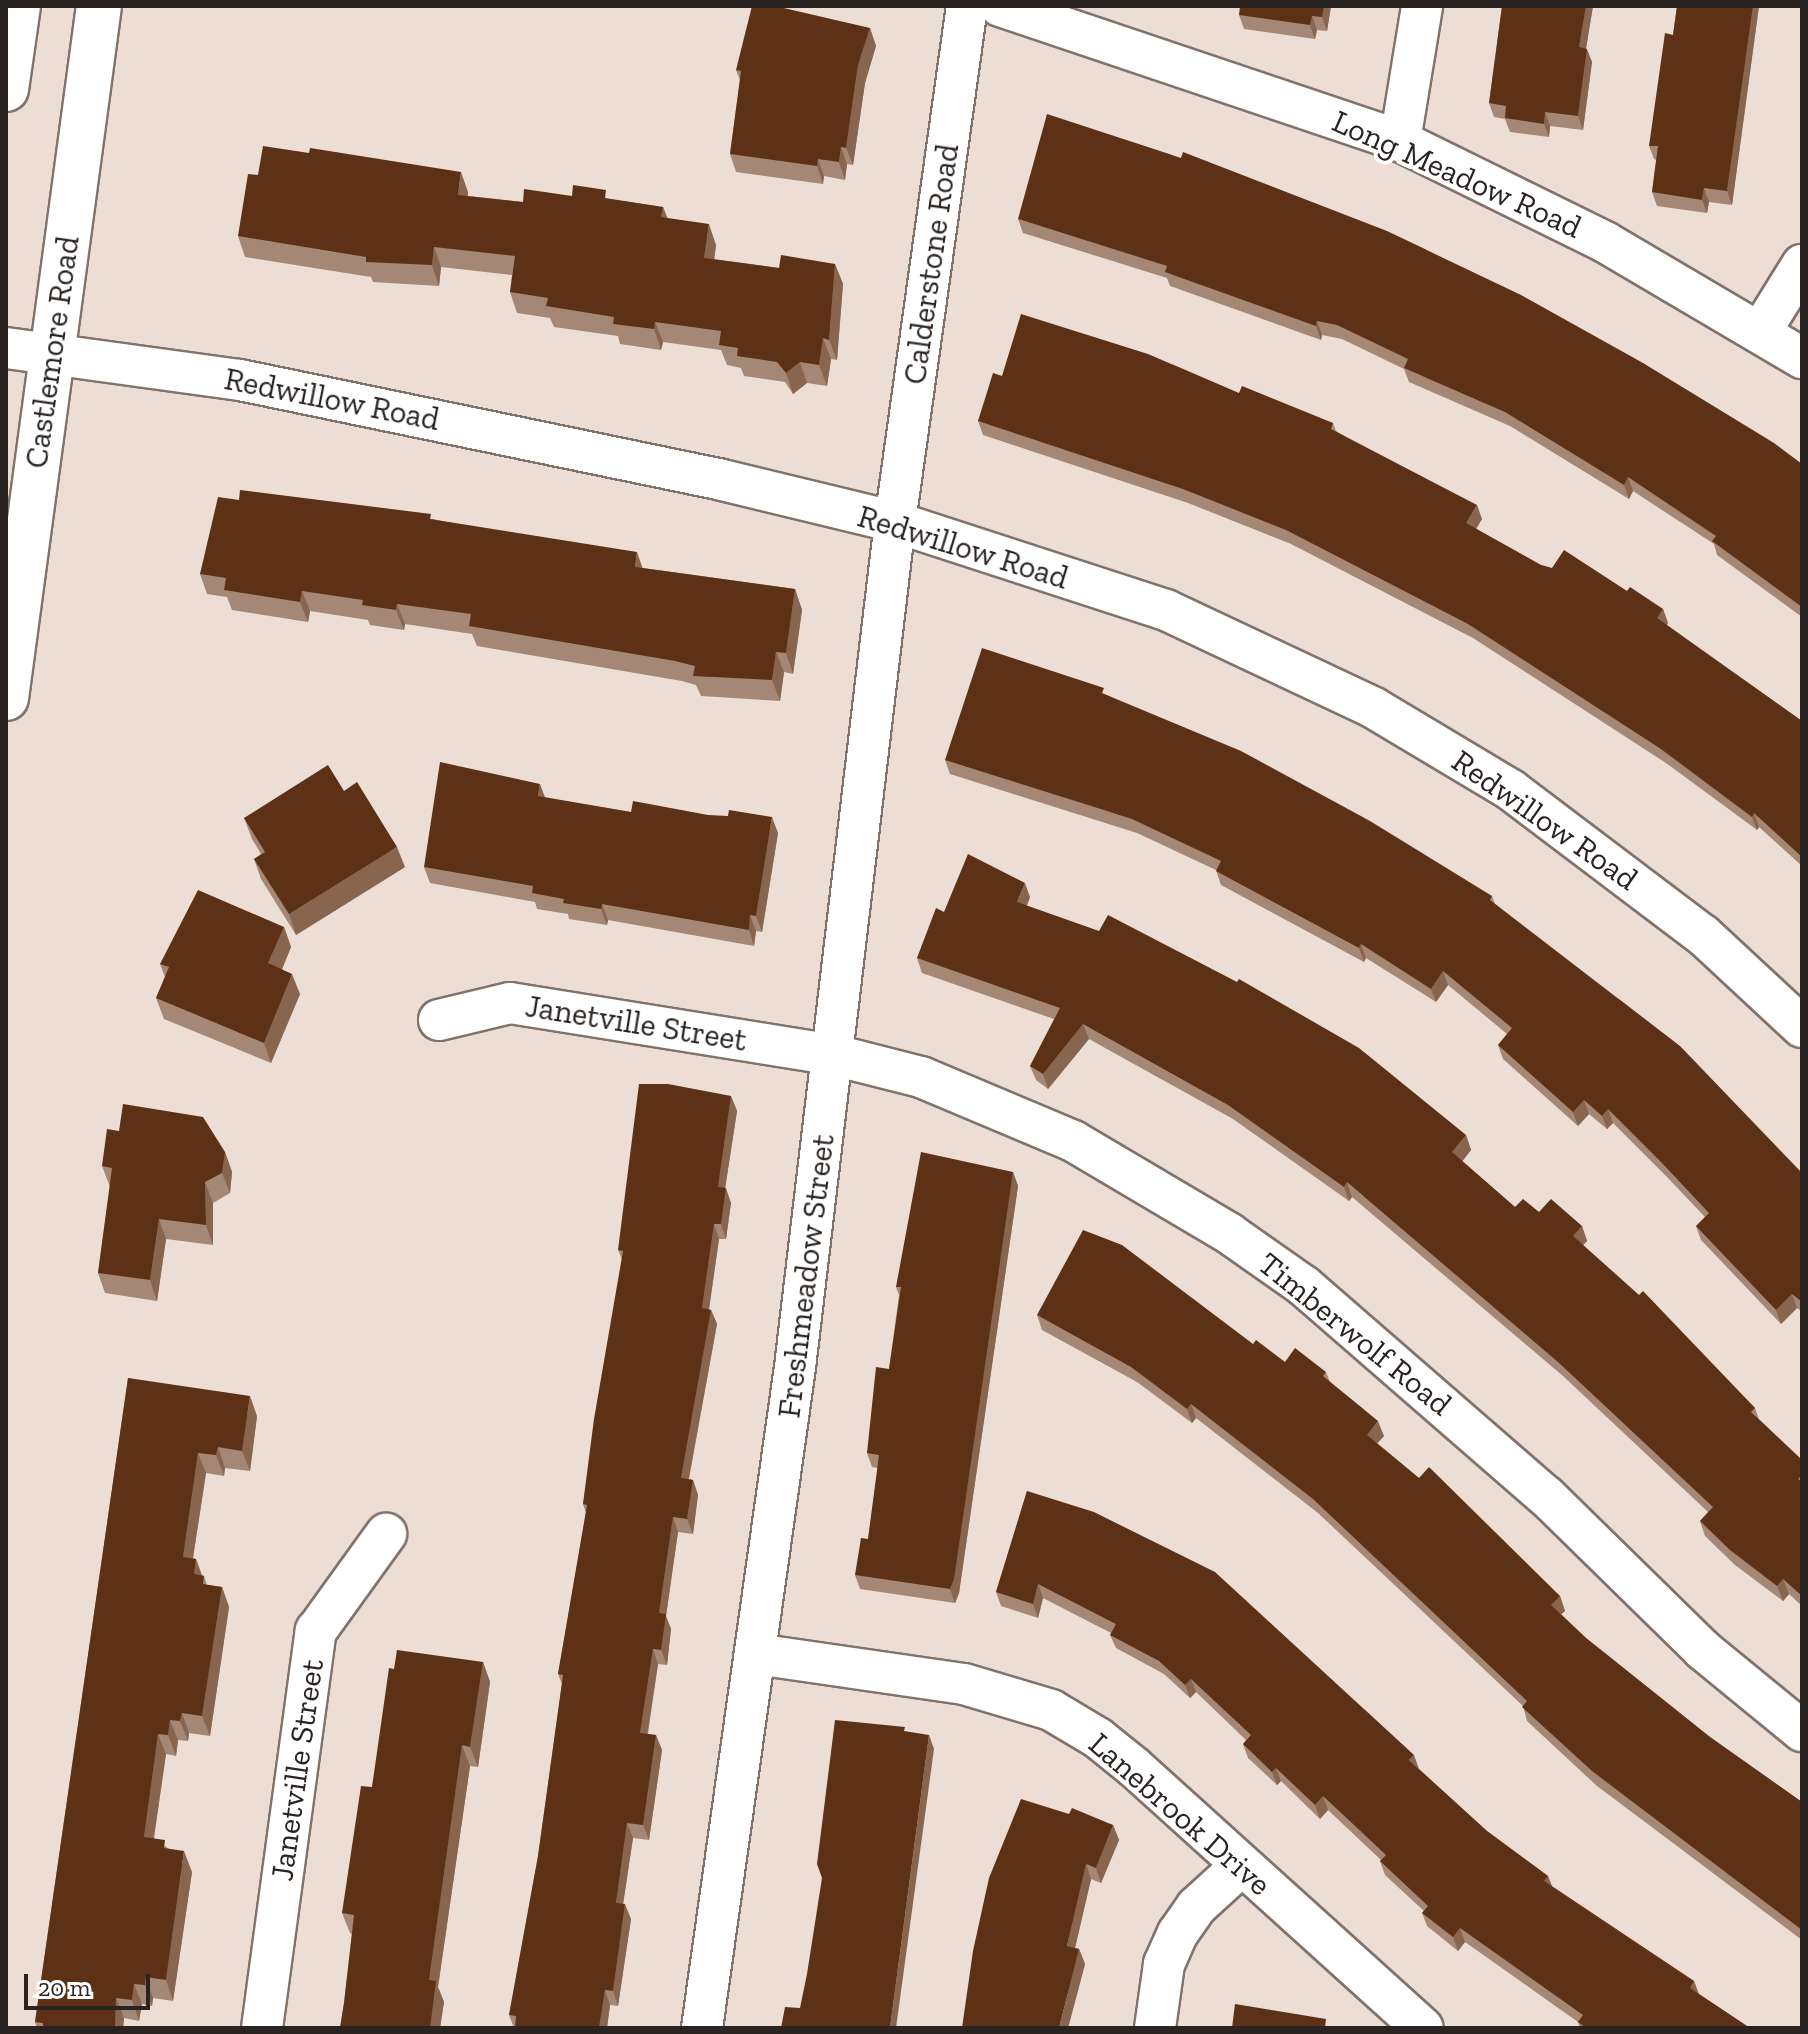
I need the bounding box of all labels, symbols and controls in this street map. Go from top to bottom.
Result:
street label: Long Meadow Road [1326,102,1588,246]
street label: Calderstone Road [895,141,967,387]
street label: Castlemore Road [17,233,87,471]
street label: Redwillow Road [221,359,443,439]
street label: Redwillow Road [853,497,1073,597]
street label: Redwillow Road [1444,742,1646,898]
street label: Janetville Street [523,987,749,1059]
street label: Freshmeadow Street [770,1132,842,1420]
street label: Timberwolf Road [1251,1244,1459,1424]
street label: Janetville Street [262,1657,332,1883]
street label: Lanebrook Drive [1081,1724,1279,1904]
scale bar [28,1958,154,2008]
text: 20 m [38,1973,90,2002]

